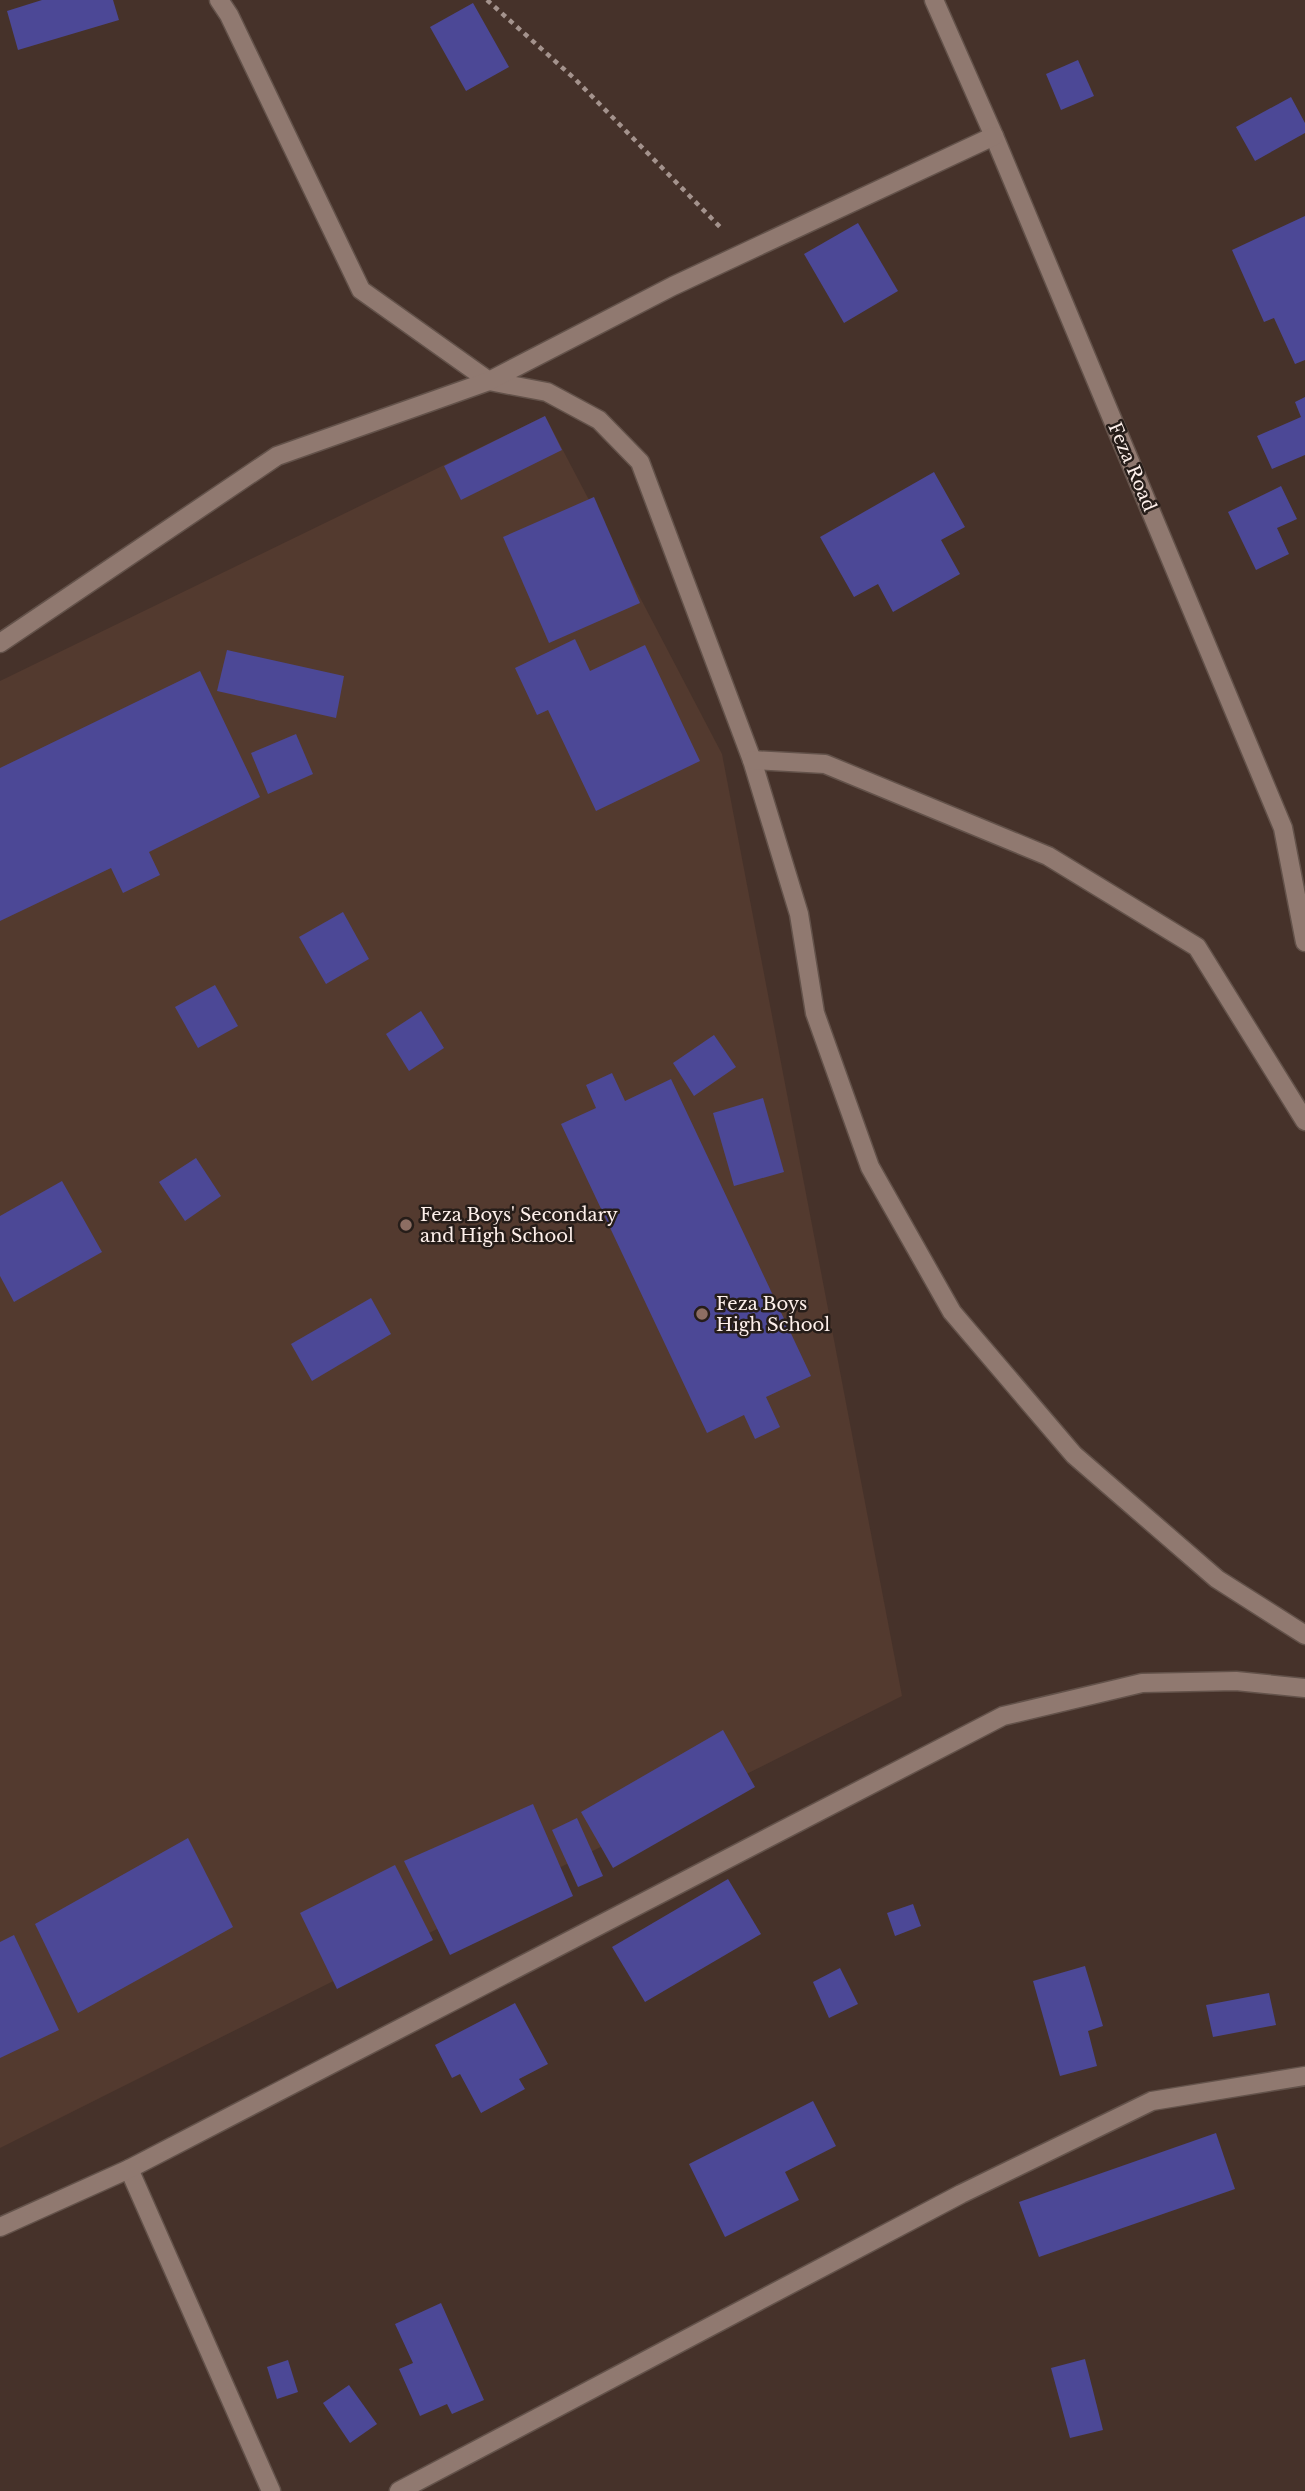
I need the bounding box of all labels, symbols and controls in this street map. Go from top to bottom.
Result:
street label: Feza Road [1103,419,1161,515]
place label: Feza Boys' Secondary and High School [420,1204,618,1247]
marker: Feza Boys' Secondary and High School [398,1217,414,1233]
place label: Feza Boys High School [716,1293,830,1336]
marker: Feza Boys High School [694,1306,710,1322]

